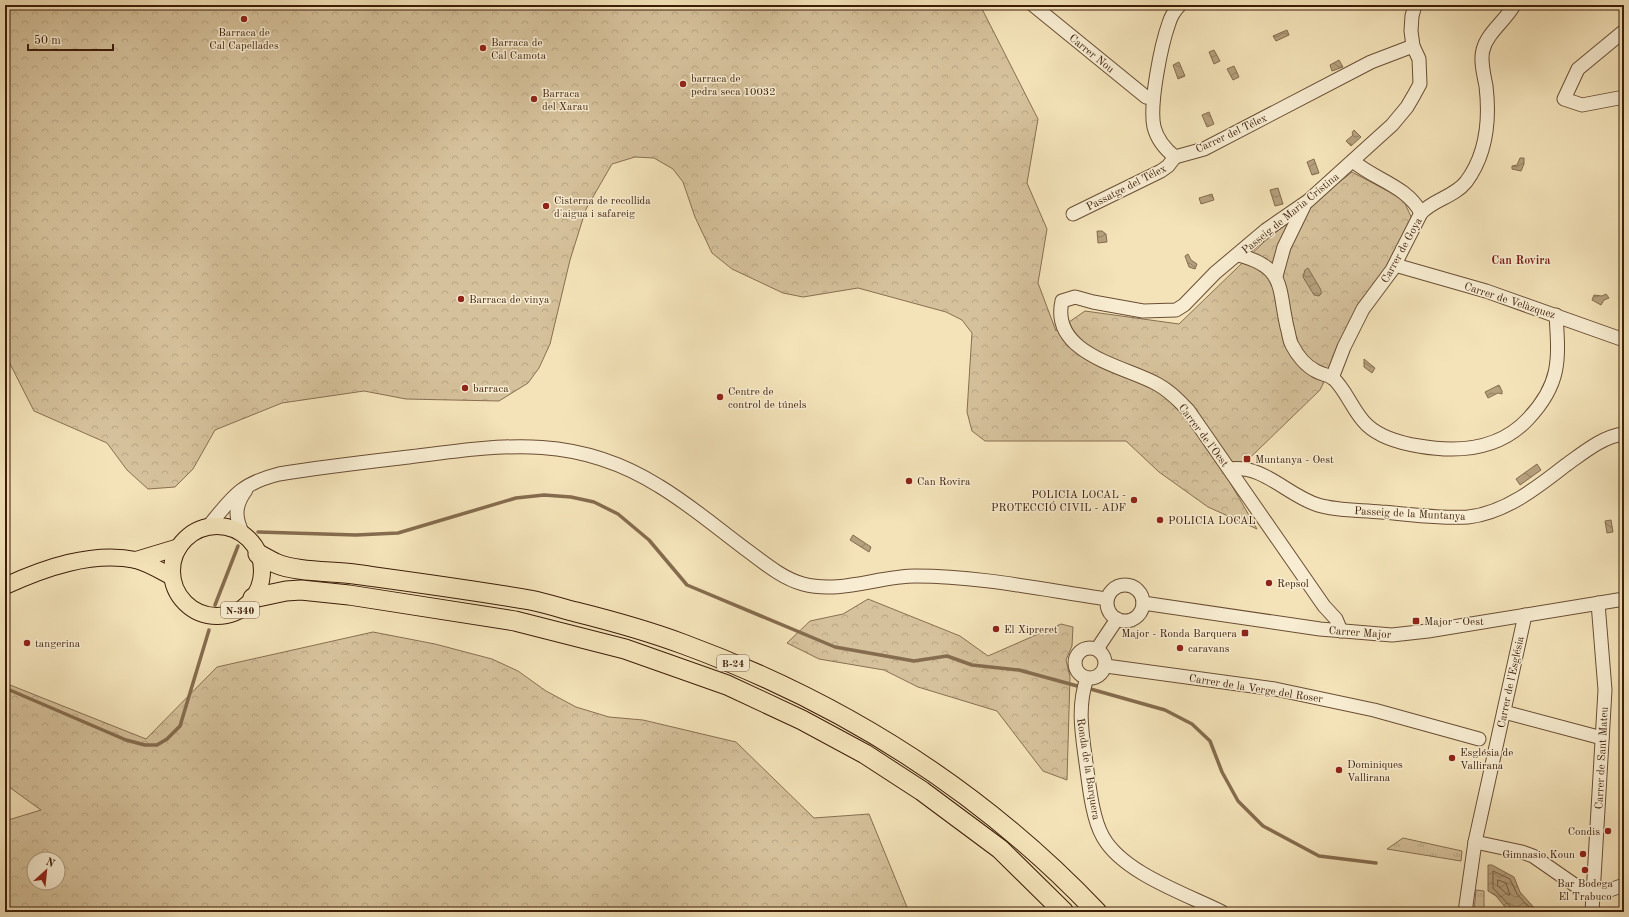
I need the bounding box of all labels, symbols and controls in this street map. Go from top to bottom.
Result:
marker: Barraca de Cal Capellades [239,14,249,24]
scale bar [28,26,113,52]
place label: Barraca de Cal Capellades [209,28,279,52]
street label: Carrer Nou [1067,33,1116,76]
text: 50 m [34,34,61,47]
place label: Barraca de Cal Camota [491,38,547,62]
marker: Barraca de Cal Camota [478,43,488,53]
place label: barraca de pedra seca 10032 [691,74,776,98]
marker: barraca de pedra seca 10032 [678,79,688,89]
place label: Barraca del Xarau [542,89,588,113]
marker: Barraca del Xarau [529,94,539,104]
street label: Carrer del Télex [1194,113,1269,156]
street label: Passatge del Télex [1085,163,1169,213]
street label: Passeig de Maria Cristina [1240,171,1342,257]
place label: Cisterna de recollida d'aigua i safareig [554,196,651,220]
marker: Cisterna de recollida d'aigua i safareig [541,201,551,211]
street label: Carrer de Goya [1380,216,1425,285]
district label: Can Rovira [1491,255,1551,267]
street label: Carrer de Velàzquez [1462,281,1557,321]
marker: Barraca de vinya [456,294,466,304]
place label: Barraca de vinya [469,295,550,306]
marker: barraca [460,383,470,393]
place label: barraca [473,384,509,395]
place label: Centre de control de túnels [728,387,807,411]
marker: Centre de control de túnels [715,392,725,402]
street label: Carrer de l'Oest [1176,403,1230,469]
marker: Muntanya - Oest [1242,454,1252,464]
place label: Muntanya - Oest [1255,455,1334,466]
marker: Can Rovira [904,476,914,486]
place label: Can Rovira [917,477,971,488]
place label: POLICIA LOCAL - PROTECCIÓ CIVIL - ADF [991,490,1126,514]
marker: POLICIA LOCAL - PROTECCIÓ CIVIL - ADF [1129,495,1139,505]
street label: Passeig de la Muntanya [1354,506,1466,523]
marker: POLICIA LOCAL [1155,515,1165,525]
place label: POLICIA LOCAL [1168,516,1256,527]
marker: Repsol [1264,578,1274,588]
place label: Repsol [1277,579,1309,590]
road number: N-340 [221,602,259,618]
marker: Major - Oest [1411,616,1421,626]
place label: Major - Oest [1424,617,1484,628]
marker: El Xipreret [991,624,1001,634]
place label: El Xipreret [1004,625,1058,636]
street label: Carrer Major [1328,626,1392,641]
marker: Major - Ronda Barquera [1240,628,1250,638]
place label: Major - Ronda Barquera [1121,629,1238,640]
street label: Carrer de l'Església [1496,635,1527,729]
marker: tangerina [22,638,32,648]
place label: tangerina [35,639,81,650]
marker: caravans [1175,643,1185,653]
place label: caravans [1188,644,1230,655]
road number: B-24 [717,655,749,671]
street label: Carrer de la Verge del Roser [1188,673,1324,706]
street label: Carrer de Sant Mateu [1594,706,1611,810]
street label: Ronda de la Barquera [1074,718,1101,821]
place label: Església de Vallirana [1460,748,1513,772]
marker: Església de Vallirana [1447,753,1457,763]
place label: Dominiques Vallirana [1347,760,1403,784]
marker: Dominiques Vallirana [1334,765,1344,775]
marker: Condis [1603,826,1613,836]
place label: Condis [1568,827,1600,838]
marker: Gimnasio Koun [1578,849,1588,859]
place label: Gimnasio Koun [1502,850,1575,861]
north arrow [26,851,66,891]
text: N [44,857,57,871]
marker: Bar Bodega El Trabuco [1580,865,1590,875]
place label: Bar Bodega El Trabuco [1557,879,1613,903]

